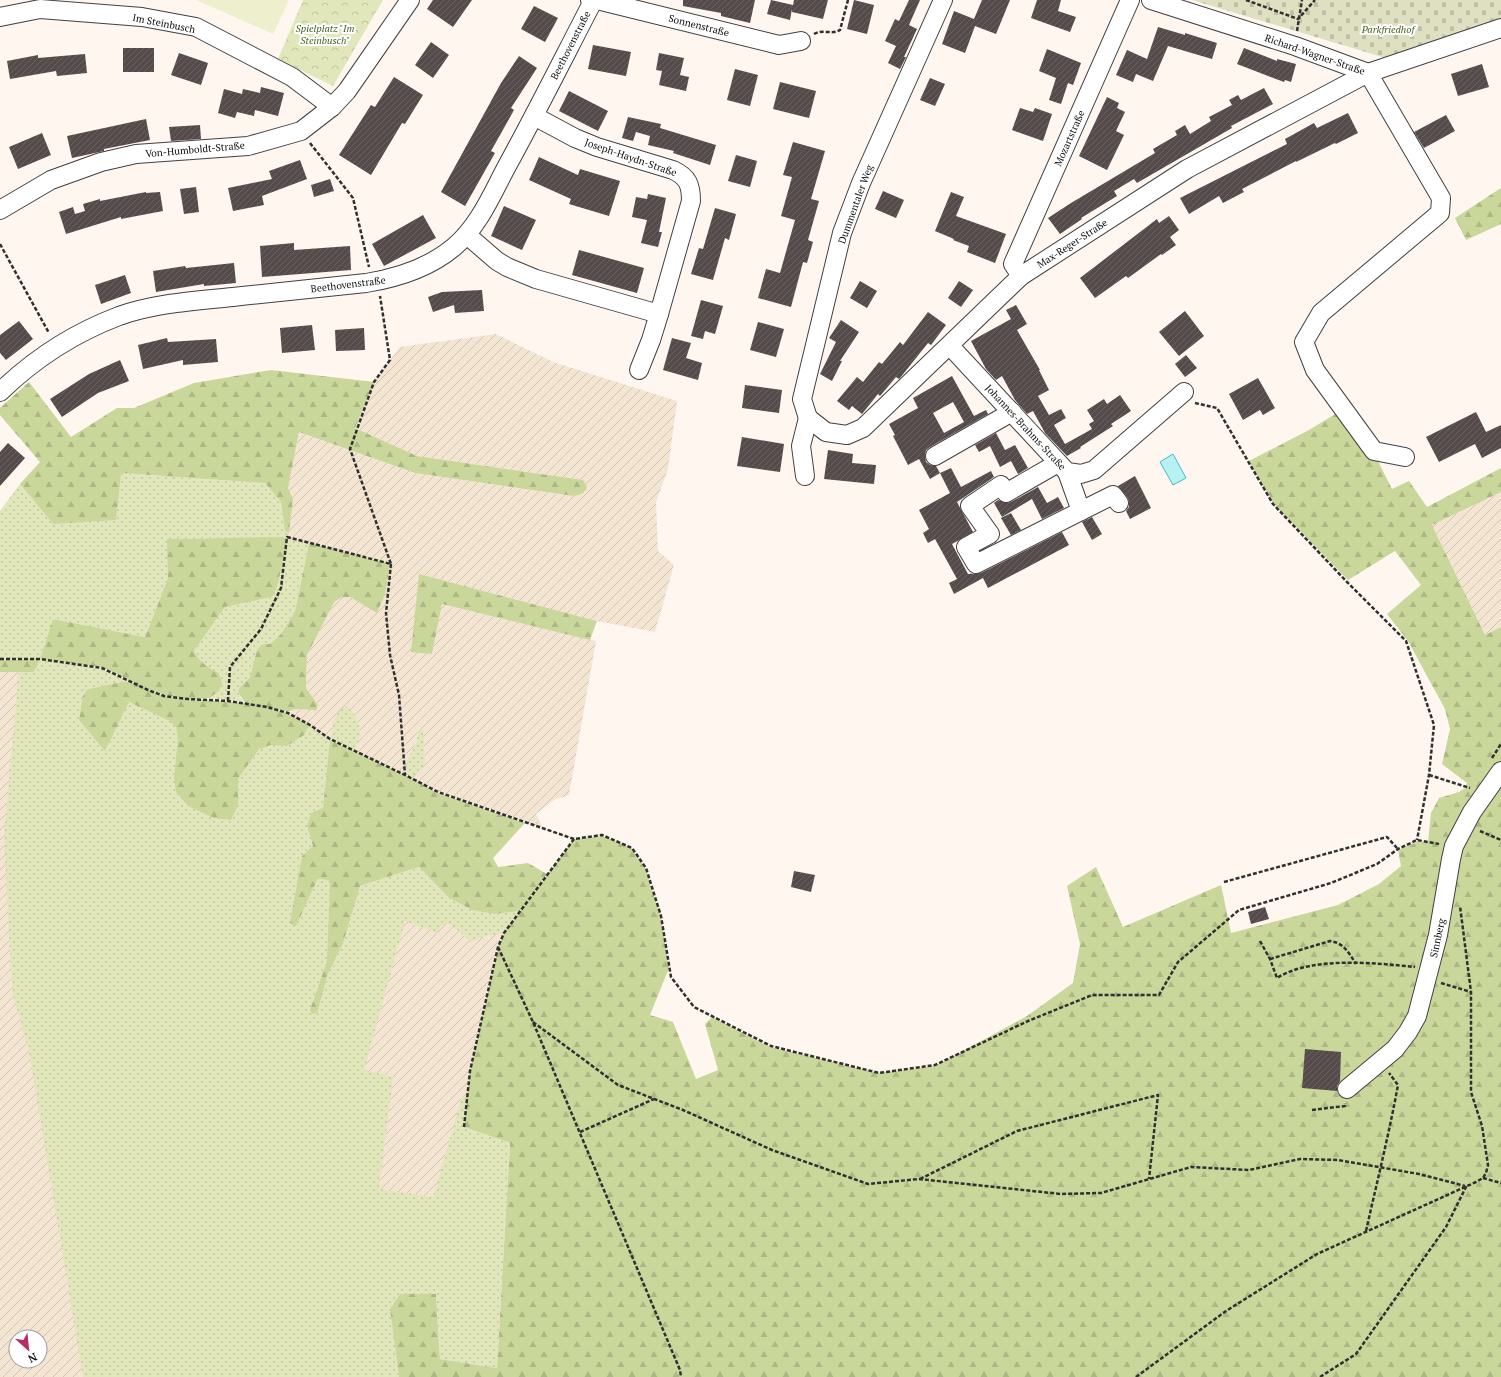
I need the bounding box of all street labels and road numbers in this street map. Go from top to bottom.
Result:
street label: Beethovenstraße [548,9,593,82]
street label: Im Steinbusch [131,11,197,36]
street label: Sonnenstraße [667,12,731,39]
street label: Richard-Wagner-Straße [1263,31,1367,78]
street label: Mozartstraße [1051,108,1088,168]
street label: Joseph-Haydn-Straße [583,136,679,179]
street label: Von-Humboldt-Straße [145,139,245,160]
street label: Dummentaler Weg [835,162,876,245]
street label: Max-Reger-Straße [1035,216,1110,271]
street label: Beethovenstraße [310,273,386,296]
street label: Johannes-Brahms-Straße [982,382,1069,473]
street label: Sinnberg [1427,917,1448,959]

